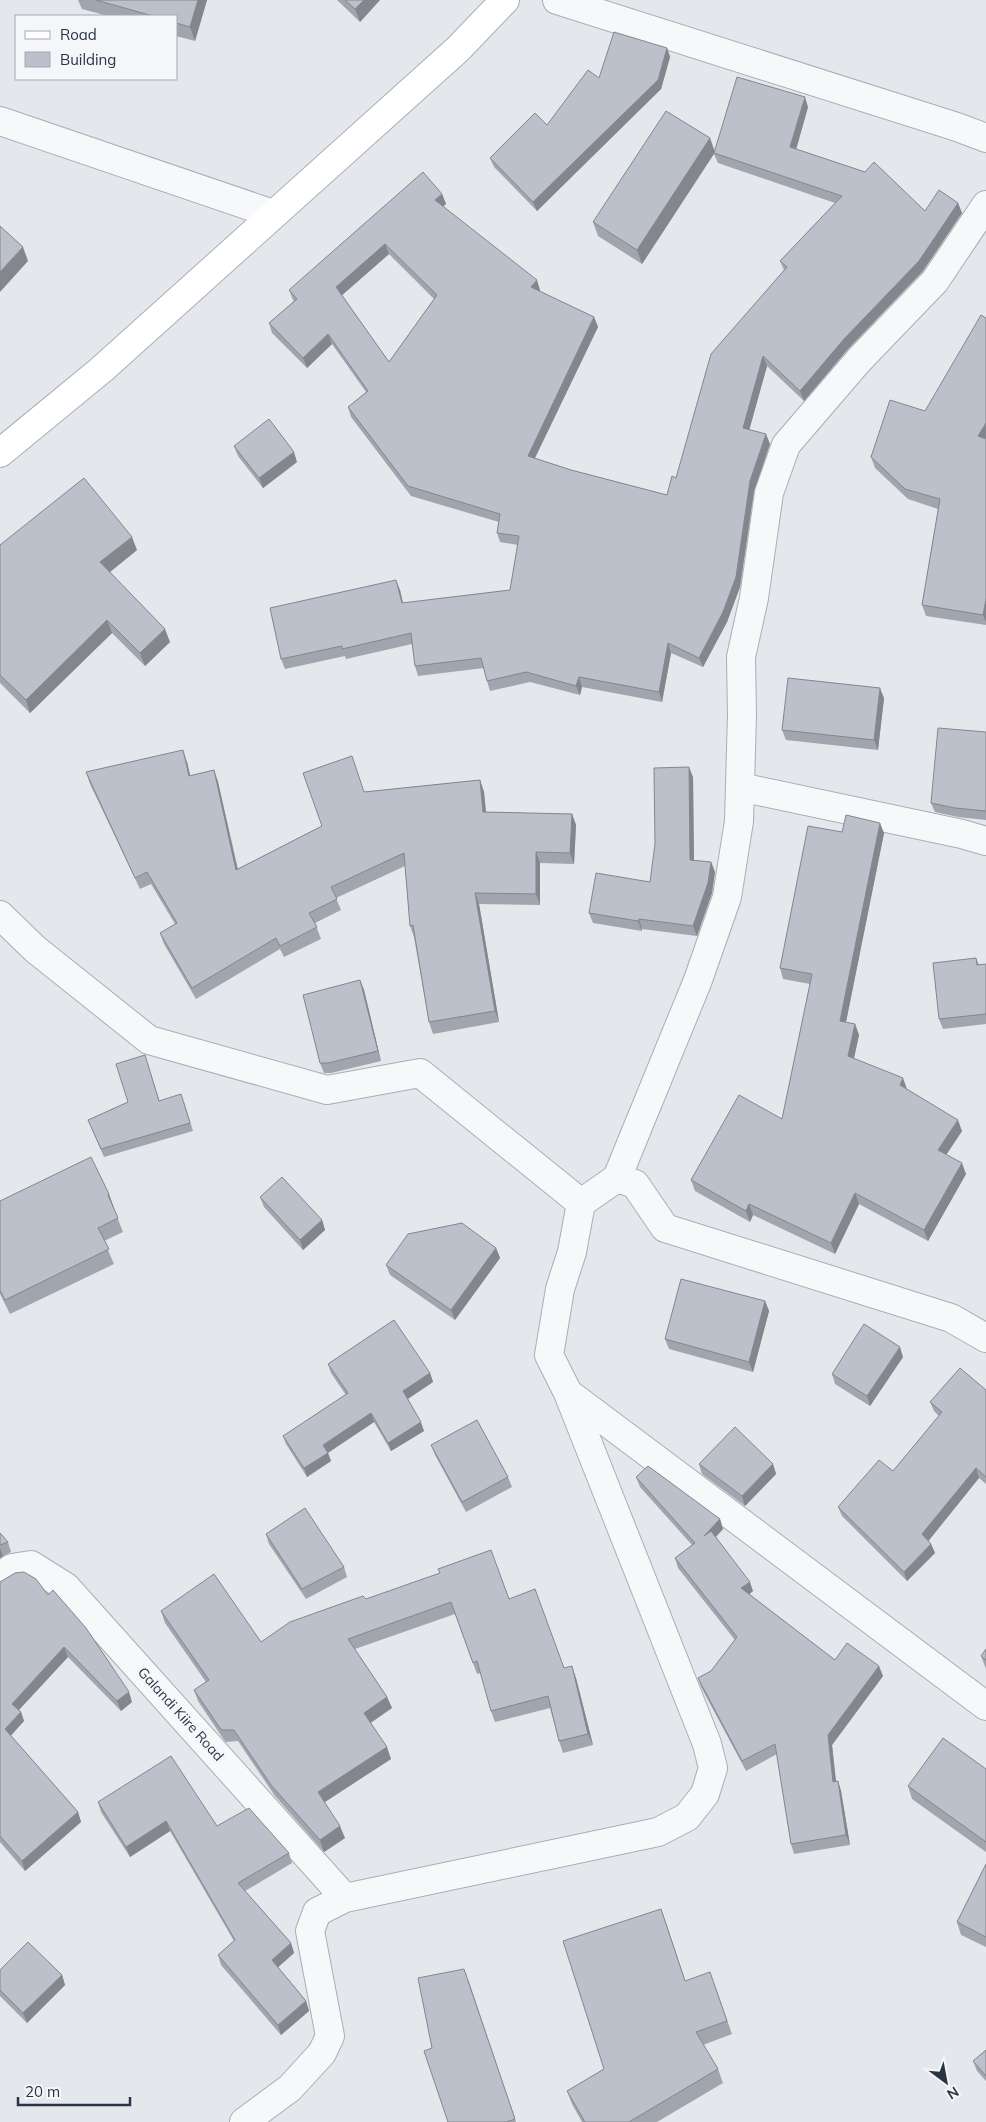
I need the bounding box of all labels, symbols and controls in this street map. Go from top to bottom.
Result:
legend [15,15,178,80]
text: Road [60,25,97,44]
text: Building [60,50,116,69]
street label: Galandi Kiire Road [134,1663,228,1765]
north arrow [921,2057,971,2107]
scale bar [18,2074,130,2106]
text: 20 m [25,2082,60,2101]
text: N [944,2083,962,2103]

